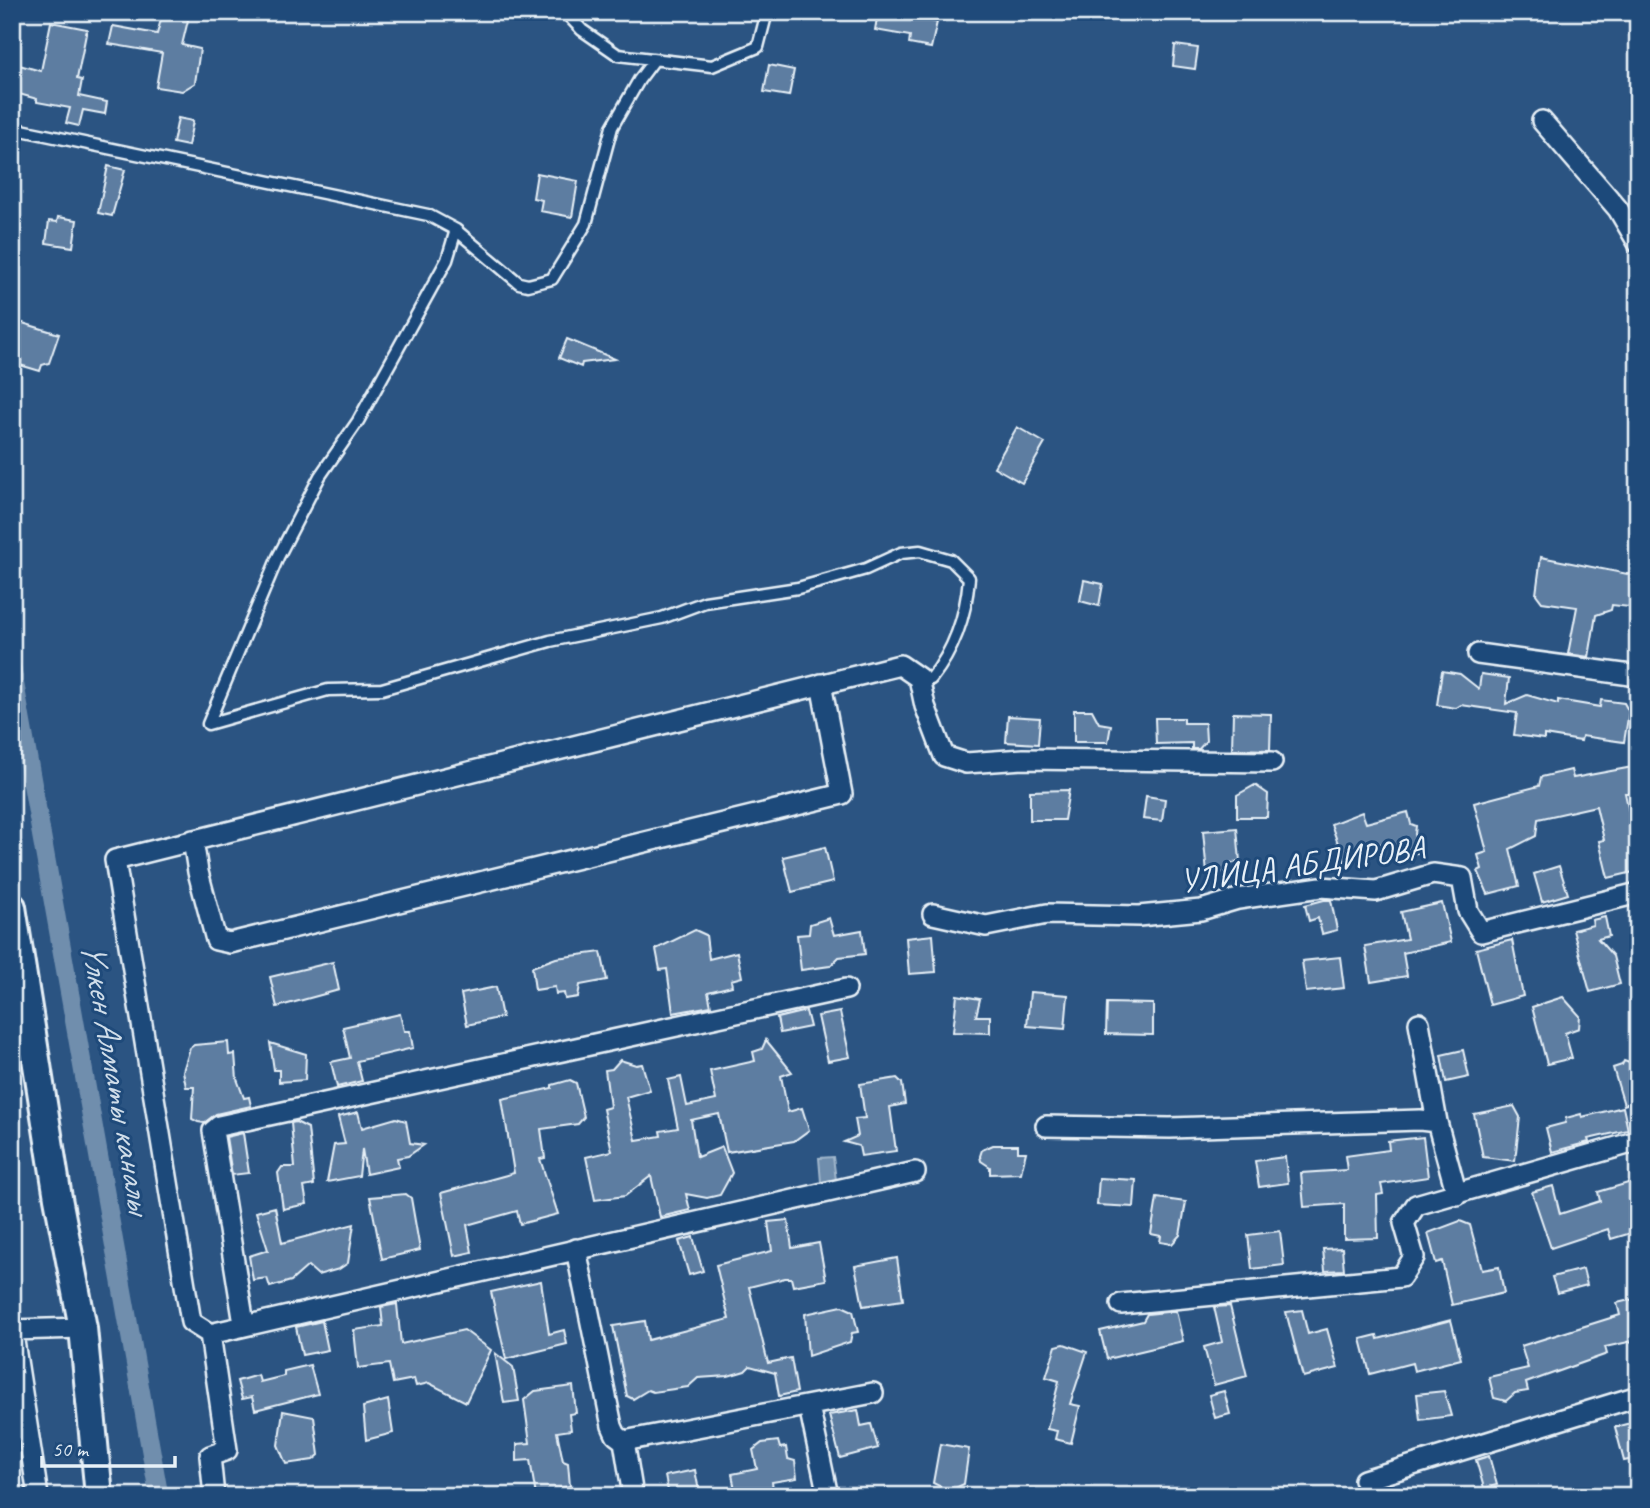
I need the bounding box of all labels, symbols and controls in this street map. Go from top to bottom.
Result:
street label: УЛИЦА АБДИРОВА [1177,826,1428,902]
water label: Үлкен Алматы каналы [71,938,163,1221]
scale bar [42,1424,175,1468]
text: 50 m [52,1436,90,1462]

